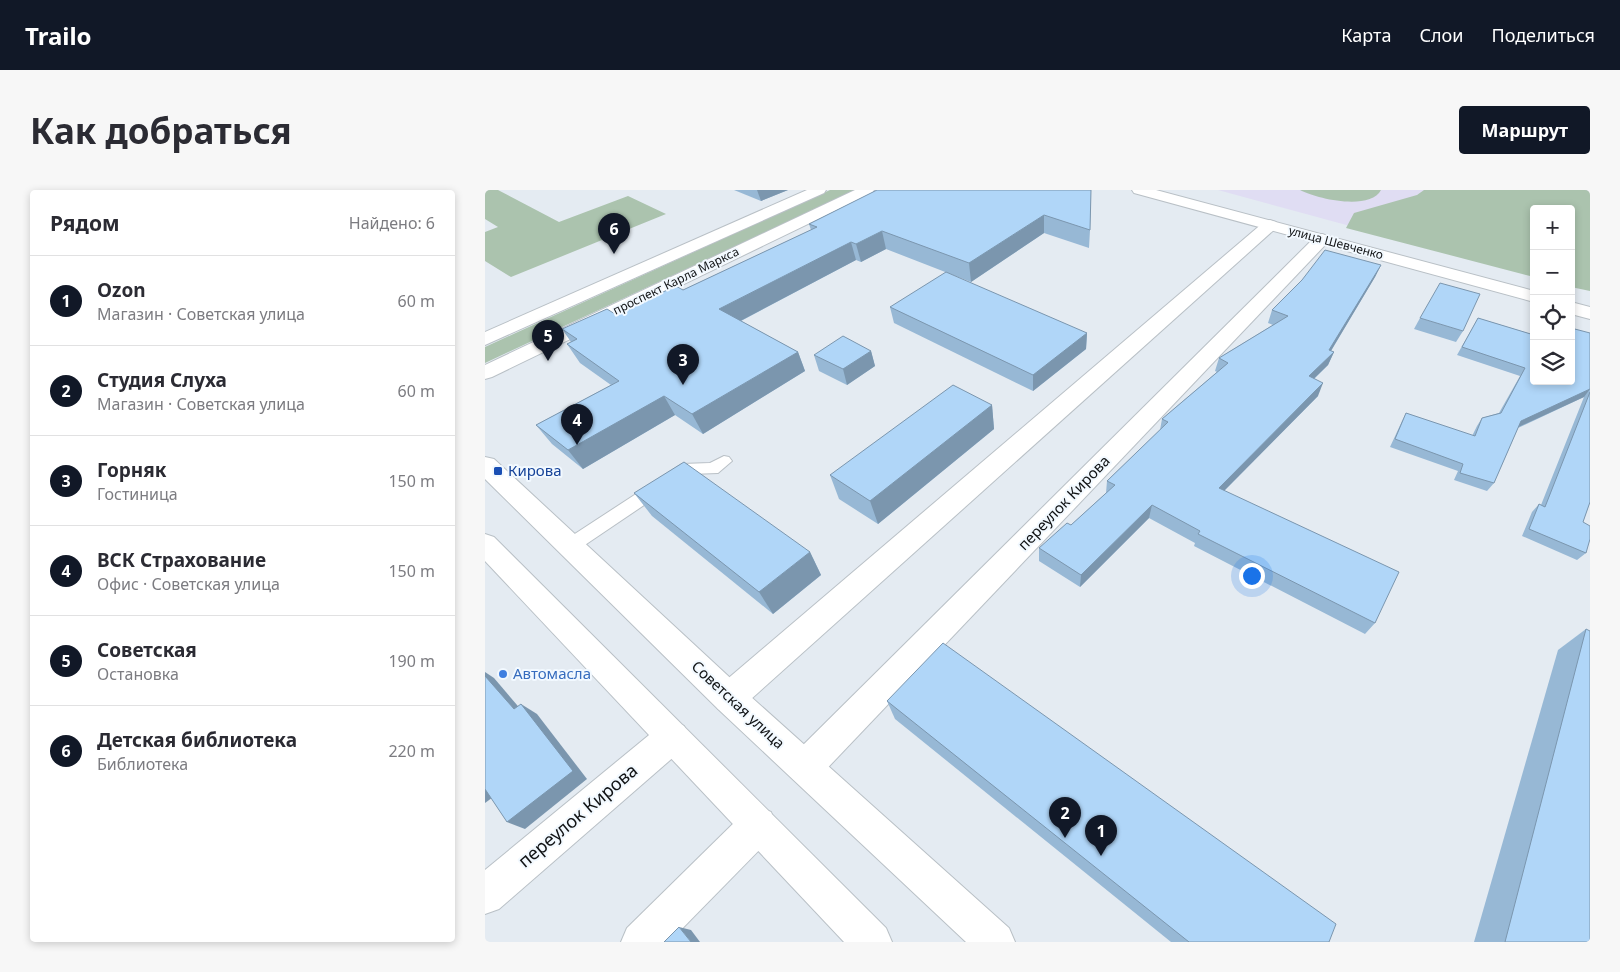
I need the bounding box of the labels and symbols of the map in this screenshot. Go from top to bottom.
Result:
pin: 6 [598,213,630,254]
street label: улица Шевченко [1287,222,1385,263]
street label: проспект Карла Маркса [610,243,742,319]
pin: 5 [532,320,564,361]
pin: 3 [667,344,699,385]
pin: 4 [561,404,593,445]
street label: переулок Кирова [1013,451,1114,554]
place label: Кирова [508,460,562,480]
marker: Кирова [492,465,504,477]
your location [1239,563,1265,589]
street label: Советская улица [688,656,790,753]
place label: Автомасла [513,663,591,683]
marker: Автомасла [497,668,509,680]
street label: переулок Кирова [513,758,642,872]
pin: 2 [1049,797,1081,838]
pin: 1 [1085,815,1117,856]

